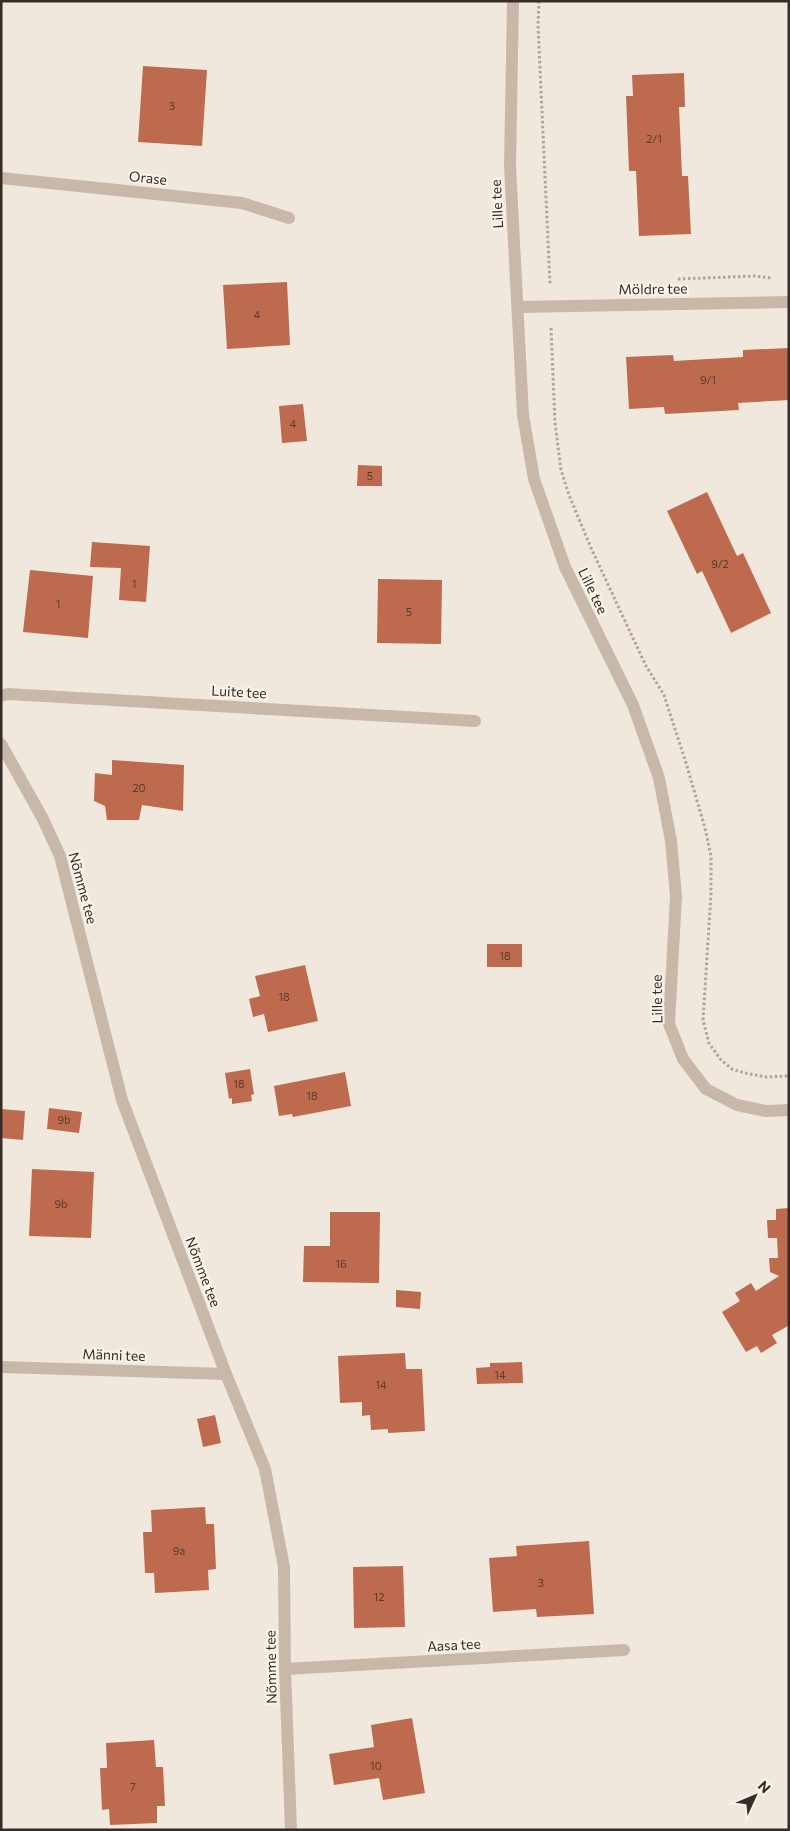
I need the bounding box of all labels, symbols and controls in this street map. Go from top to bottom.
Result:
house number: 3 [169,99,175,112]
house number: 2/1 [646,132,662,145]
street label: Orase [128,167,168,188]
street label: Lille tee [487,179,506,229]
street label: Möldre tee [618,279,688,298]
house number: 4 [254,308,261,321]
house number: 9/1 [700,373,716,386]
house number: 4 [290,417,297,430]
house number: 5 [367,469,373,482]
house number: 9/2 [711,557,729,570]
street label: Lille tee [575,565,612,617]
house number: 1 [132,577,136,590]
house number: 1 [56,597,60,610]
house number: 5 [406,605,412,618]
street label: Luite tee [211,682,267,701]
house number: 20 [132,781,146,794]
street label: Nõmme tee [66,850,101,926]
house number: 18 [499,949,511,962]
street label: Lille tee [648,974,665,1024]
house number: 18 [278,990,290,1003]
house number: 18 [233,1077,245,1090]
house number: 18 [306,1089,318,1102]
house number: 9b [57,1113,71,1126]
house number: 9b [54,1197,68,1210]
street label: Nõmme tee [182,1234,225,1309]
house number: 16 [335,1257,347,1270]
street label: Männi tee [82,1345,146,1364]
house number: 14 [494,1368,506,1381]
house number: 14 [375,1378,387,1391]
house number: 9a [173,1544,185,1557]
house number: 3 [538,1576,544,1589]
house number: 12 [374,1590,384,1603]
street label: Nõmme tee [261,1630,280,1704]
street label: Aasa tee [427,1635,481,1654]
house number: 10 [370,1759,382,1772]
north arrow [730,1771,780,1821]
text: N [755,1777,774,1796]
house number: 7 [130,1780,136,1793]

